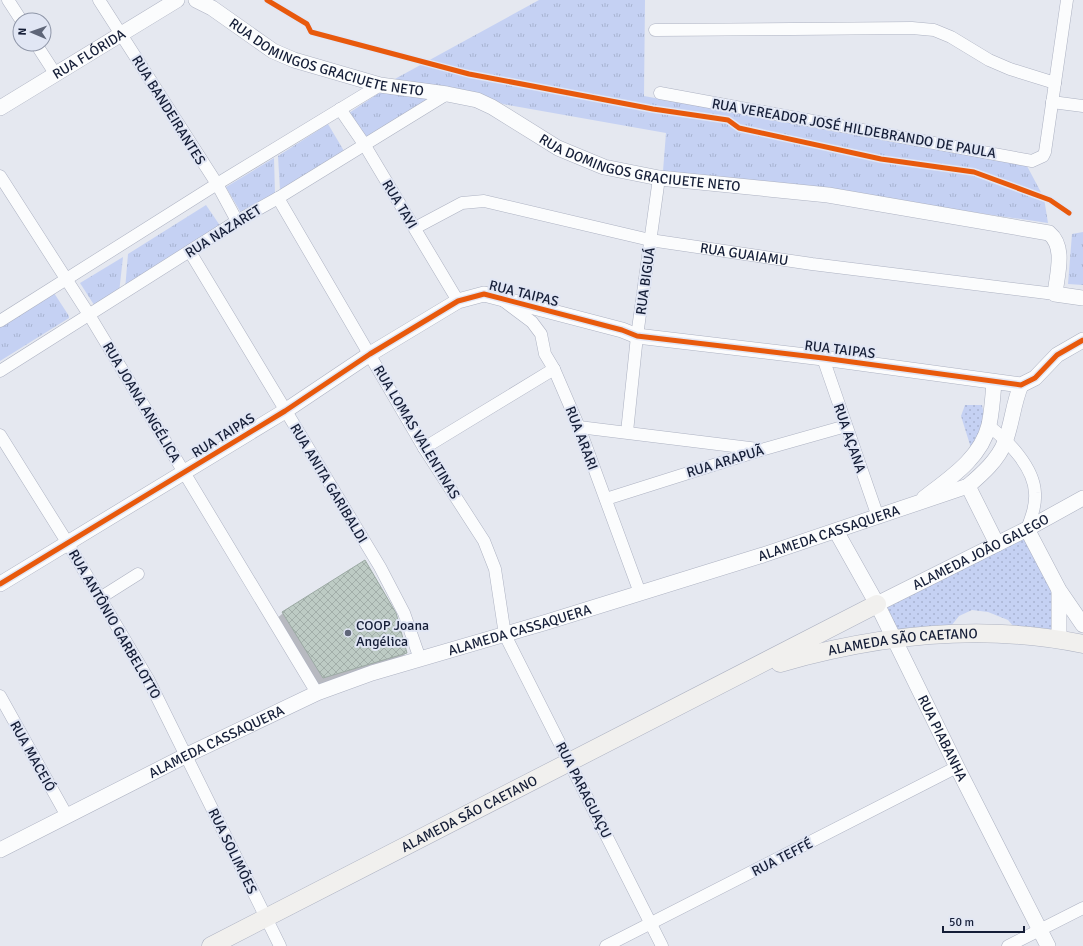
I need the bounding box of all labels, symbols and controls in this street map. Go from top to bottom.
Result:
north arrow [12,12,52,52]
street label: RUA DOMINGOS GRACIUETE NETO [226,15,425,100]
street label: RUA FLÓRIDA [49,25,129,83]
text: N [16,28,29,36]
street label: RUA BANDEIRANTES [128,52,209,168]
street label: RUA VEREADOR JOSÉ HILDEBRANDO DE PAULA [710,95,998,162]
street label: RUA DOMINGOS GRACIUETE NETO [536,130,741,195]
street label: RUA TAYI [378,177,421,232]
street label: RUA NAZARET [182,201,265,262]
street label: RUA GUAIAMU [699,240,789,269]
street label: RUA BIGUÁ [632,246,659,316]
street label: RUA TAIPAS [487,277,561,310]
street label: RUA TAIPAS [804,337,876,362]
street label: RUA JOANA ANGÉLICA [99,339,184,466]
street label: RUA LOMAS VALENTINAS [370,362,463,502]
street label: RUA AÇANA [830,401,869,476]
street label: RUA ARARI [562,404,601,473]
street label: RUA TAIPAS [189,409,258,461]
street label: RUA ANITA GARIBALDI [286,420,371,546]
street label: RUA ARAPUÃ [684,442,766,481]
street label: ALAMEDA CASSAQUERA [756,501,902,565]
street label: ALAMEDA JOÃO GALEGO [910,511,1052,594]
street label: RUA ANTÔNIO GARBELOTTO [65,546,164,702]
street label: ALAMEDA CASSAQUERA [446,601,594,659]
place label: COOP Joana Angélica [356,617,429,650]
street label: ALAMEDA SÃO CAETANO [826,625,978,660]
marker: COOP Joana Angélica [343,628,353,638]
street label: RUA PIABANHA [914,692,971,785]
street label: ALAMEDA CASSAQUERA [146,702,287,782]
street label: RUA MACEIÓ [6,718,59,795]
street label: RUA PARAGUAÇU [552,739,615,841]
street label: ALAMEDA SÃO CAETANO [398,772,540,856]
street label: RUA SOLIMÕES [204,806,261,897]
street label: RUA TEFFÉ [749,835,816,880]
scale bar [943,908,1024,934]
text: 50 m [949,915,974,930]

